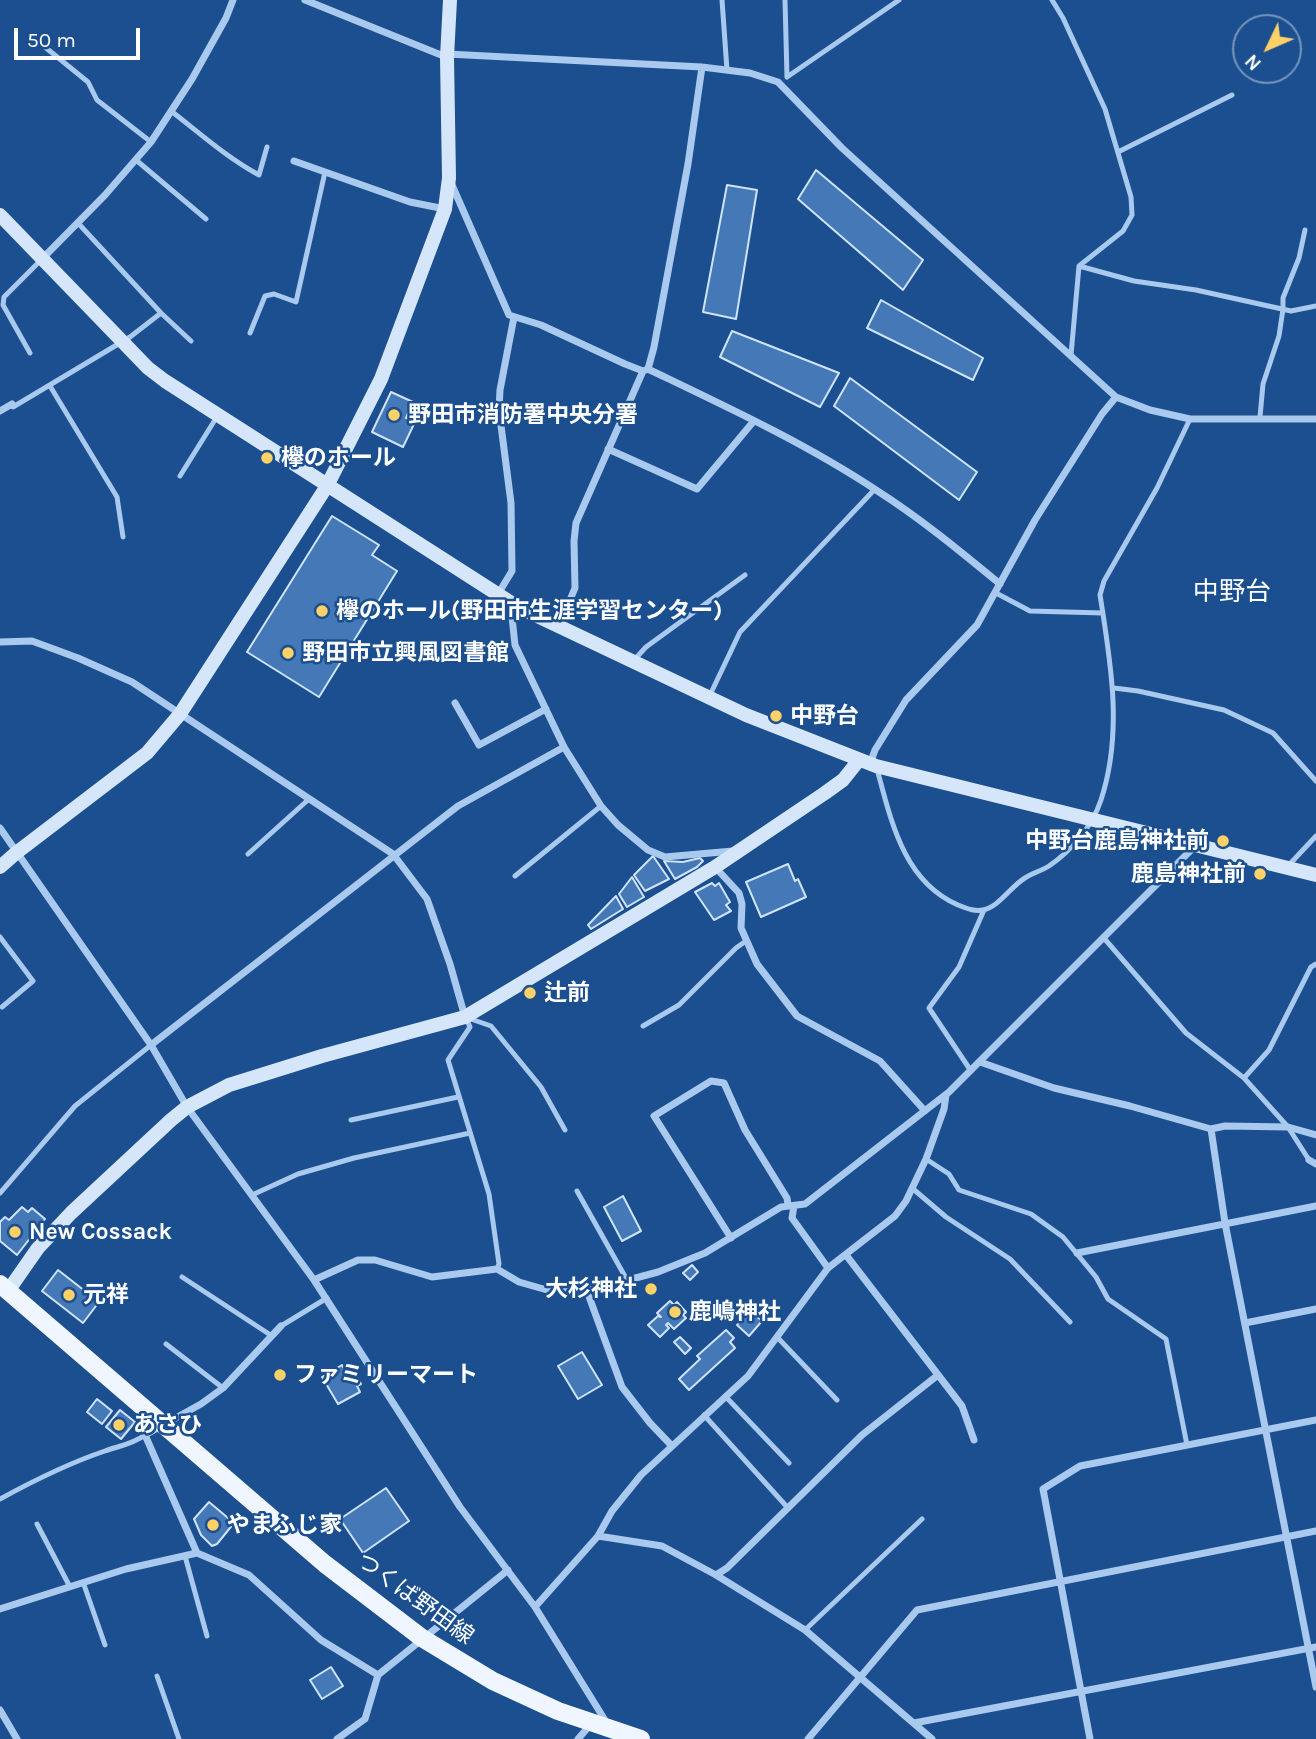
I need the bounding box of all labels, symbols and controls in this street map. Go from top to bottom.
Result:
scale bar [18,14,144,58]
north arrow [1232,14,1302,84]
text: 50 m [27,28,76,52]
text: N [1241,50,1266,75]
place label: 野田市消防署中央分署 [408,401,638,429]
marker: 野田市消防署中央分署 [386,407,402,423]
place label: 欅のホール [281,444,396,472]
marker: 欅のホール [259,450,275,466]
district label: 中野台 [1193,577,1271,609]
place label: 欅のホール(野田市生涯学習センター) [336,597,722,625]
marker: 欅のホール(野田市生涯学習センター) [314,603,330,619]
place label: 野田市立興風図書館 [302,639,509,667]
marker: 野田市立興風図書館 [280,645,296,661]
place label: 中野台 [790,702,859,730]
marker: 中野台 [768,708,784,724]
place label: 中野台鹿島神社前 [1025,827,1209,855]
marker: 中野台鹿島神社前 [1215,833,1231,849]
place label: 鹿島神社前 [1131,860,1246,888]
marker: 鹿島神社前 [1252,866,1268,882]
place label: 辻前 [544,979,590,1007]
marker: 辻前 [522,985,538,1001]
place label: New Cossack [29,1218,172,1246]
marker: New Cossack [7,1224,23,1240]
place label: 大杉神社 [545,1275,637,1303]
place label: 元祥 [83,1281,129,1309]
marker: 大杉神社 [643,1281,659,1297]
marker: 元祥 [61,1287,77,1303]
place label: 鹿嶋神社 [689,1298,781,1326]
marker: 鹿嶋神社 [667,1304,683,1320]
place label: ファミリーマート [294,1361,478,1389]
marker: ファミリーマート [272,1367,288,1383]
place label: あさひ [133,1411,202,1439]
marker: あさひ [111,1417,127,1433]
place label: やまふじ家 [227,1511,342,1539]
marker: やまふじ家 [205,1517,221,1533]
street label: つくば野田線 [351,1547,479,1651]

